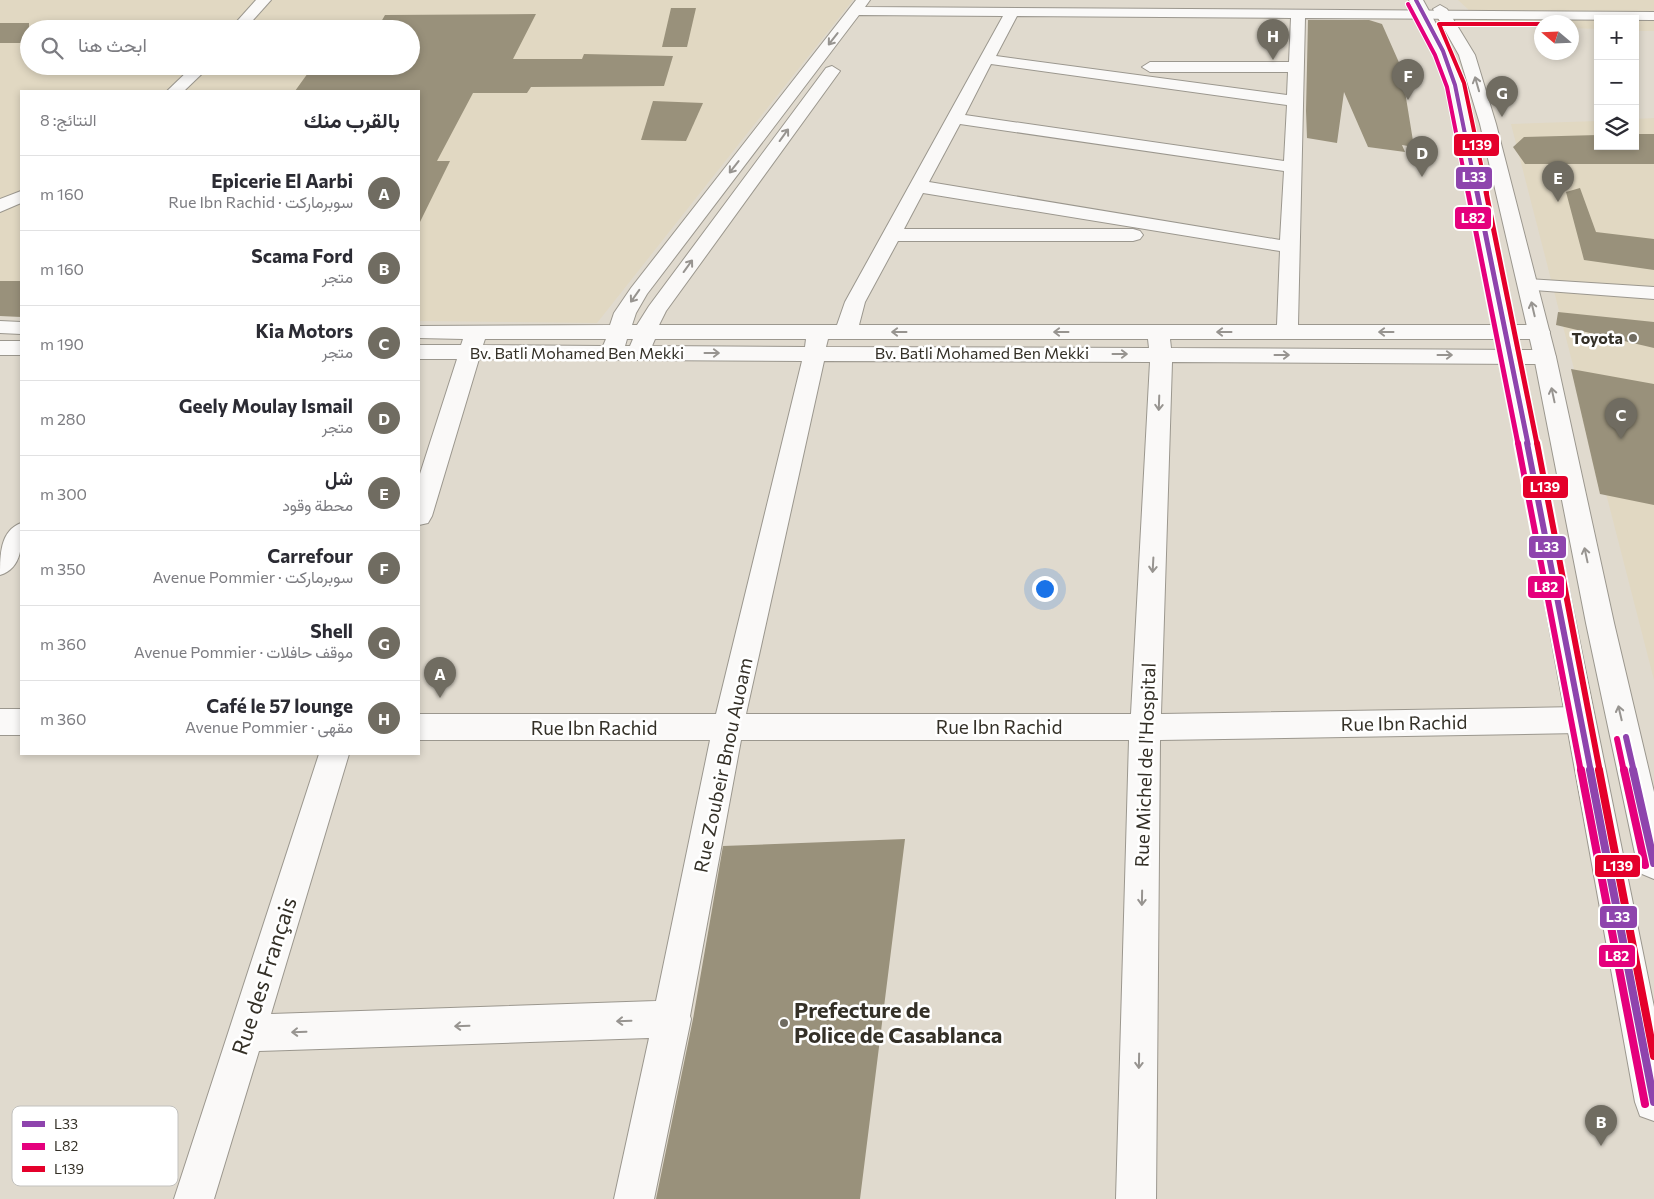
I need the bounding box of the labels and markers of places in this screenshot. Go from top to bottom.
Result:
pin: H [1257,19,1289,60]
pin: F [1392,59,1424,100]
pin: G [1486,76,1518,117]
pin: D [1406,136,1438,177]
pin: E [1542,161,1574,202]
place label: Toyota [1571,328,1623,347]
marker: Toyota [1627,332,1639,344]
pin: C [1605,398,1637,439]
pin: A [424,657,456,698]
place label: Prefecture de Police de Casablanca [794,996,1002,1048]
marker: Prefecture de Police de Casablanca [778,1017,790,1029]
pin: B [1585,1105,1617,1146]

